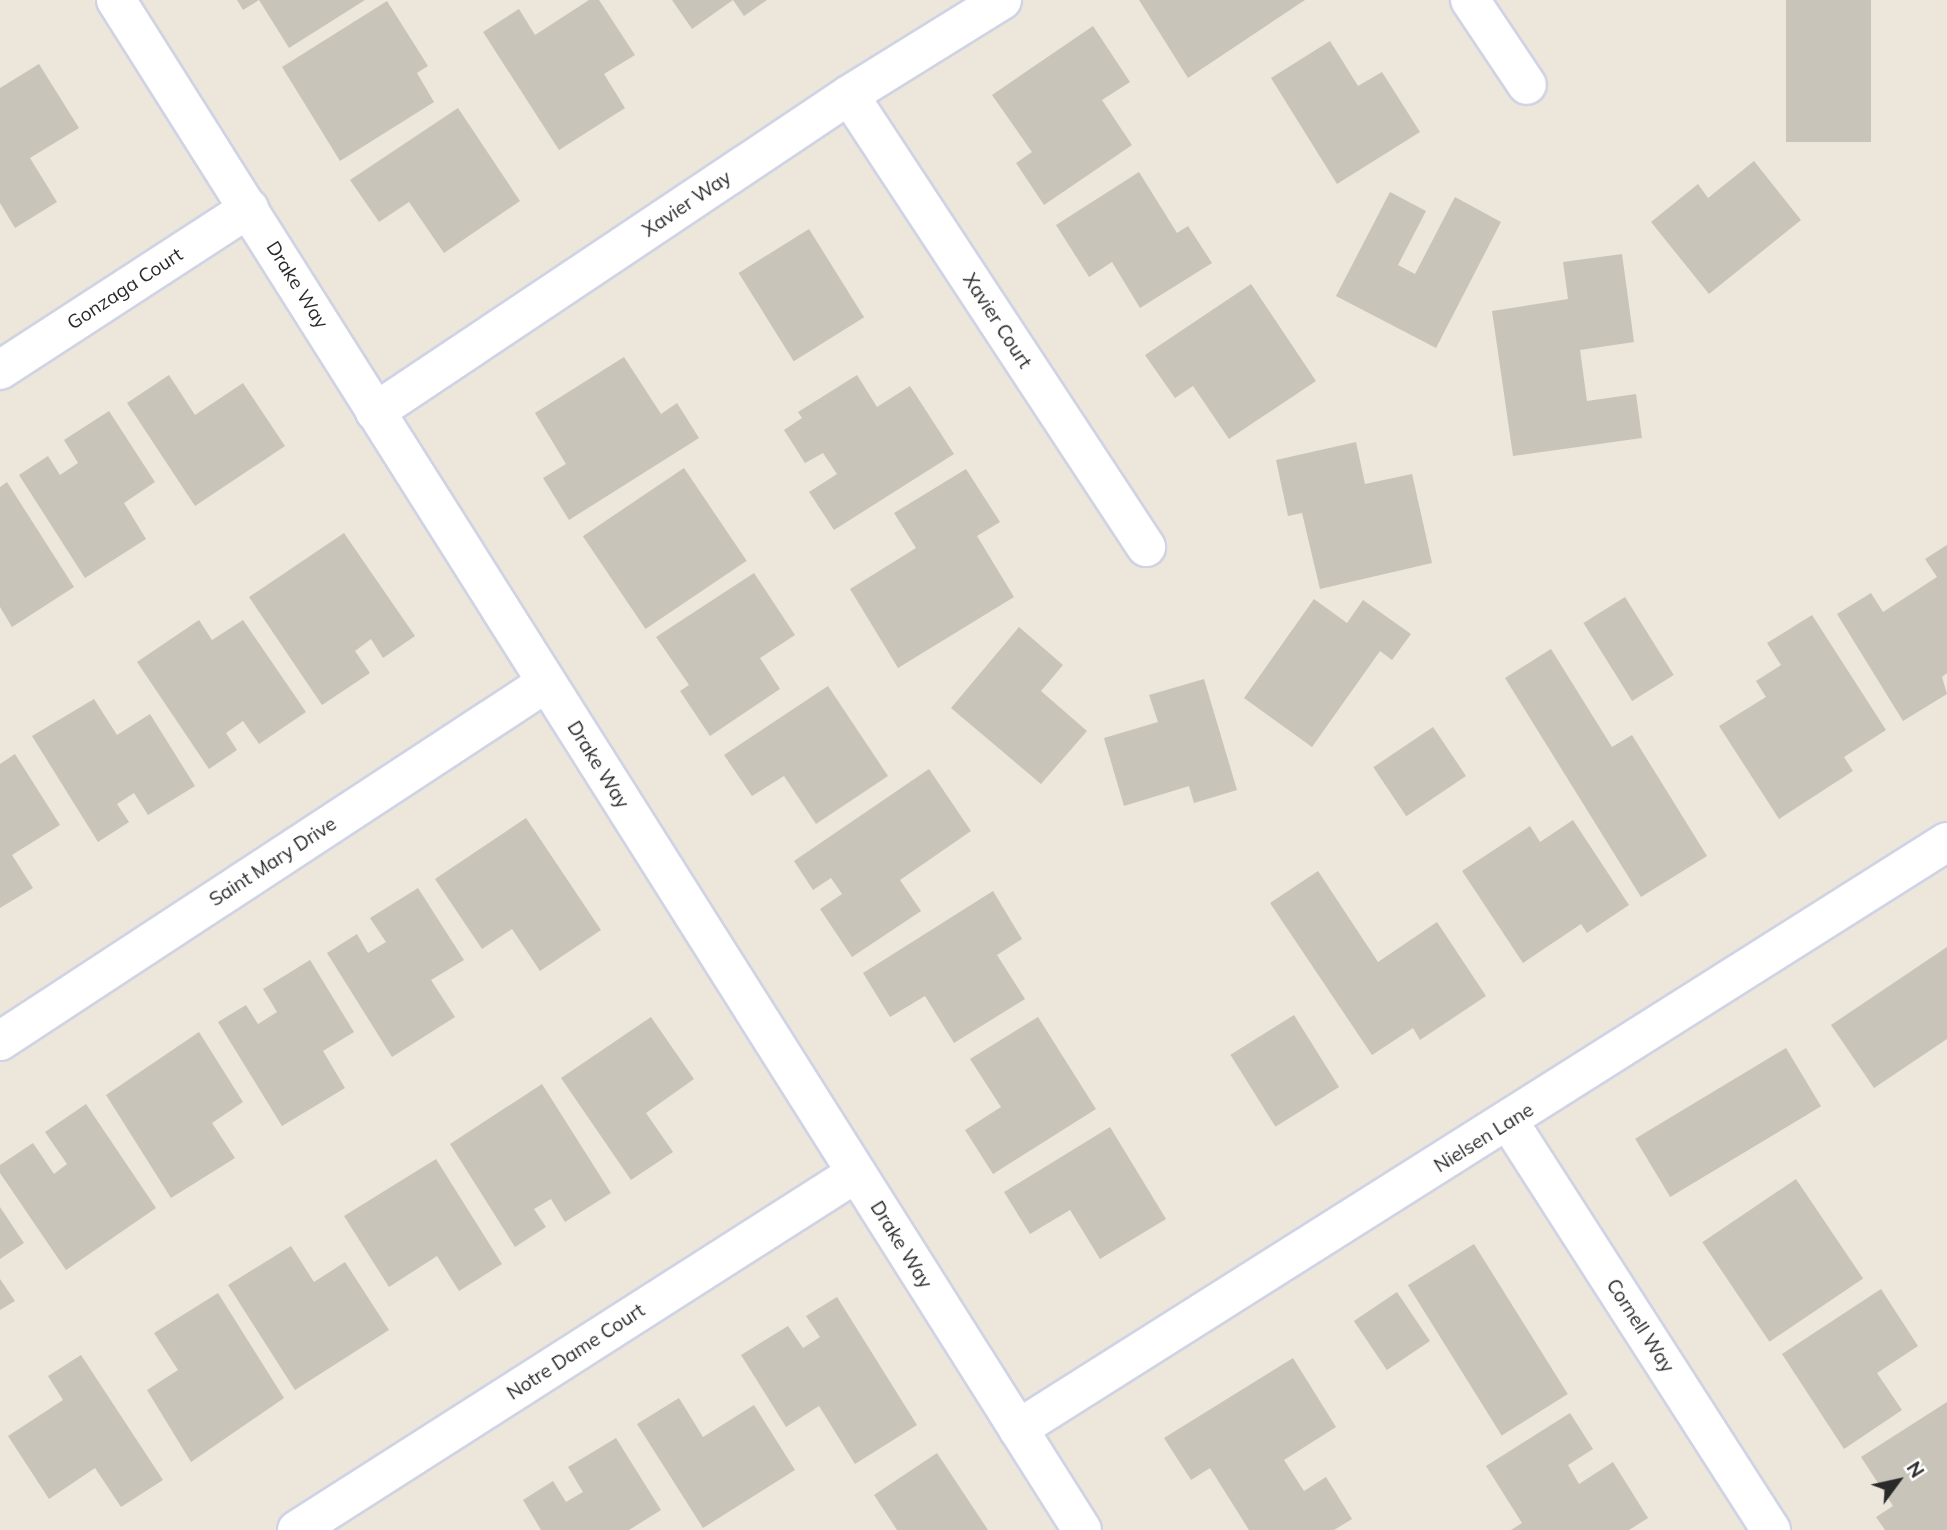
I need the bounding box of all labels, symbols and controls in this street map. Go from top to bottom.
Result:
street label: Xavier Way [638,166,736,242]
street label: Drake Way [261,237,333,333]
street label: Gonzaga Court [63,243,187,335]
street label: Xavier Court [958,269,1036,373]
street label: Drake Way [562,717,634,813]
street label: Saint Mary Drive [205,813,341,911]
street label: Nielsen Lane [1430,1098,1538,1178]
street label: Drake Way [865,1197,937,1293]
street label: Cornell Way [1601,1275,1679,1377]
street label: Notre Dame Court [503,1299,649,1405]
north arrow [1863,1446,1933,1516]
text: N [1902,1457,1930,1482]

